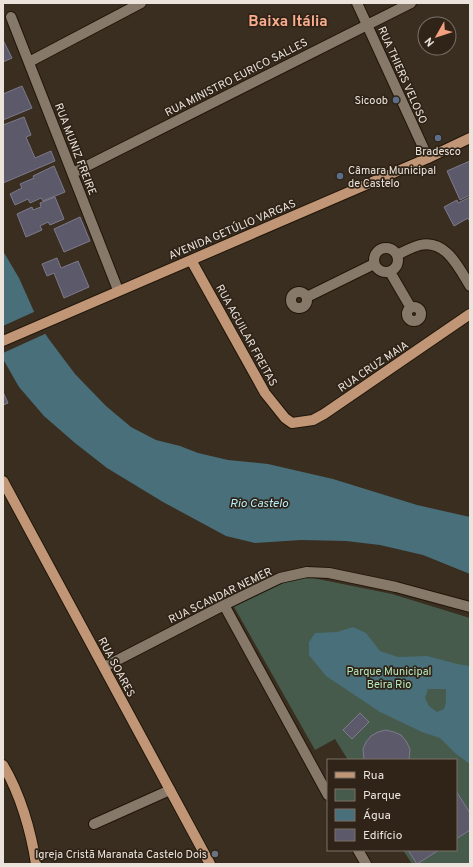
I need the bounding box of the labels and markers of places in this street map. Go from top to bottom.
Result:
place label: Sicoob [354,94,388,108]
marker: Sicoob [391,95,401,105]
marker: Bradesco [433,133,443,143]
place label: Bradesco [415,145,461,159]
place label: Câmara Municipal de Castelo [348,164,436,191]
marker: Câmara Municipal de Castelo [335,171,345,181]
place label: Igreja Cristã Maranata Castelo Dois [35,848,207,862]
marker: Igreja Cristã Maranata Castelo Dois [210,849,220,859]

